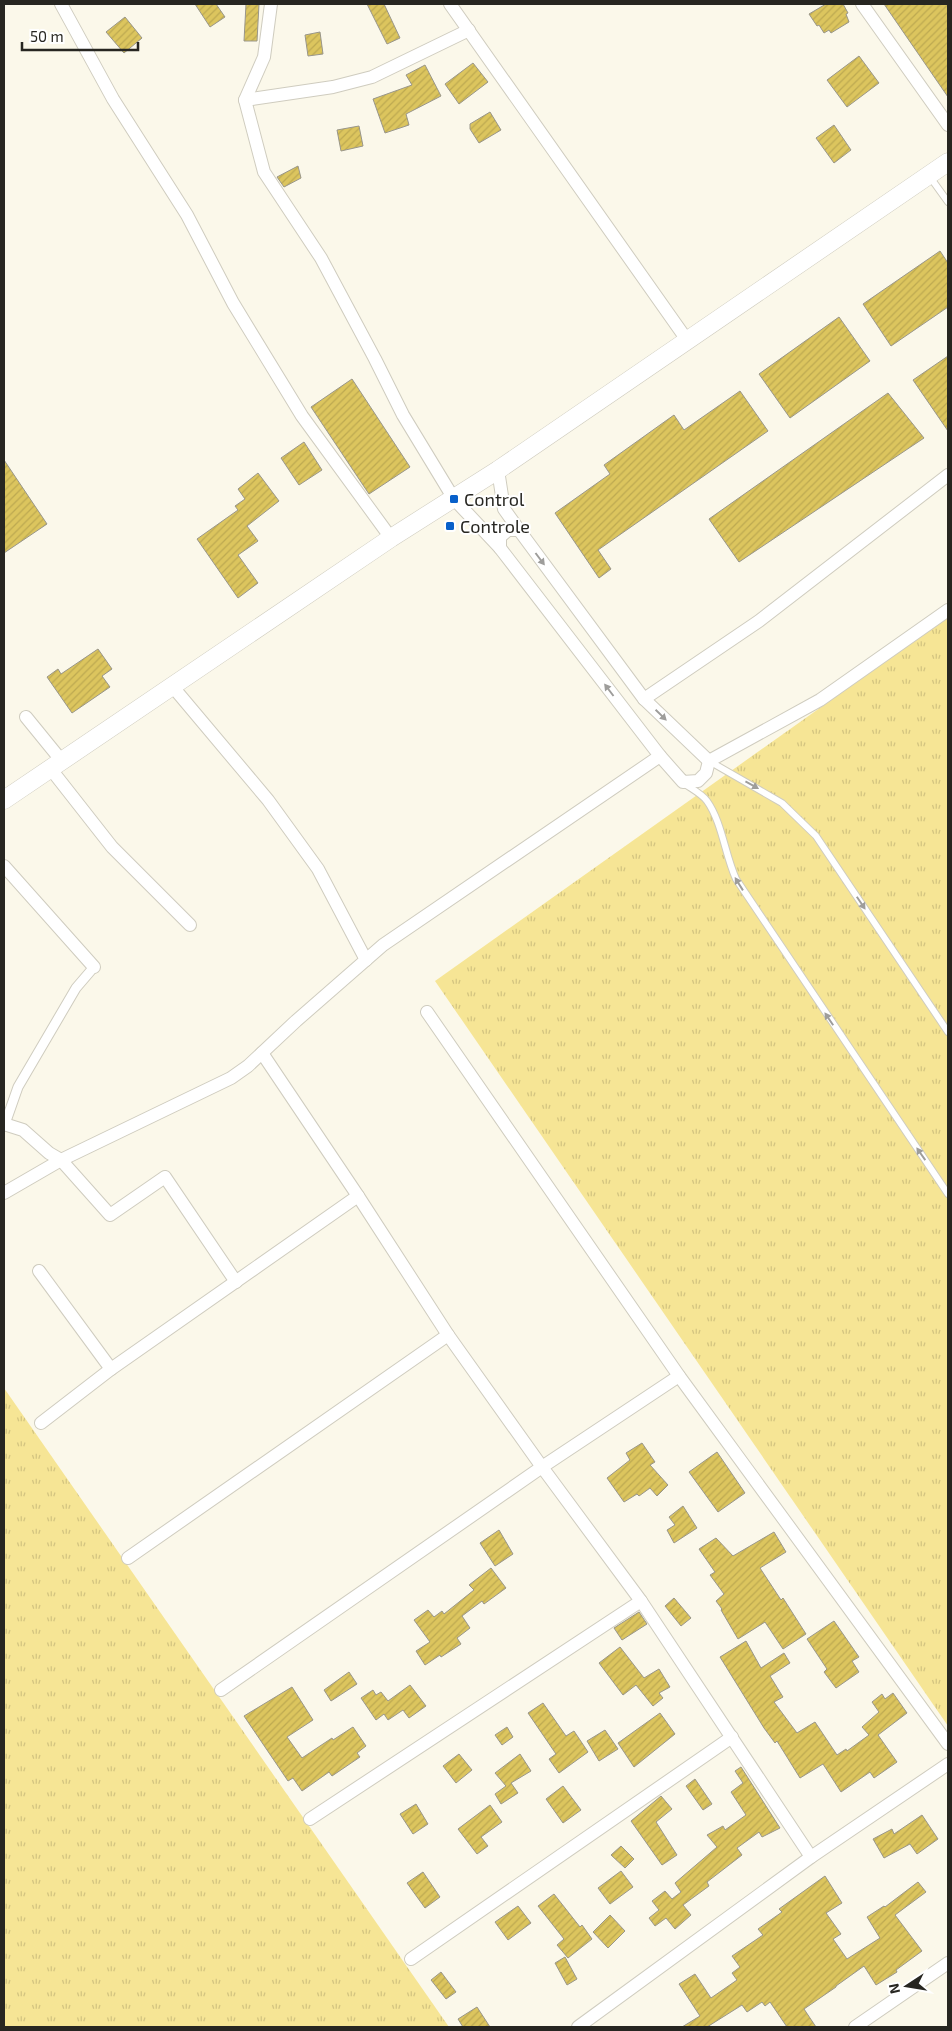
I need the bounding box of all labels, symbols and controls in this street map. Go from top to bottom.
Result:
scale bar [22,20,139,52]
text: 50 m [30,27,64,45]
place label: Control [464,488,525,510]
marker: Control [448,493,460,505]
place label: Controle [460,515,530,537]
marker: Controle [444,520,456,532]
one-way arrow [535,552,546,565]
one-way arrow [603,684,614,697]
one-way arrow [655,709,667,721]
one-way arrow [745,781,759,789]
one-way arrow [734,878,744,891]
one-way arrow [856,896,866,909]
one-way arrow [824,1013,834,1026]
one-way arrow [916,1147,926,1161]
north arrow [882,1961,932,2011]
text: N [884,1982,903,1996]

